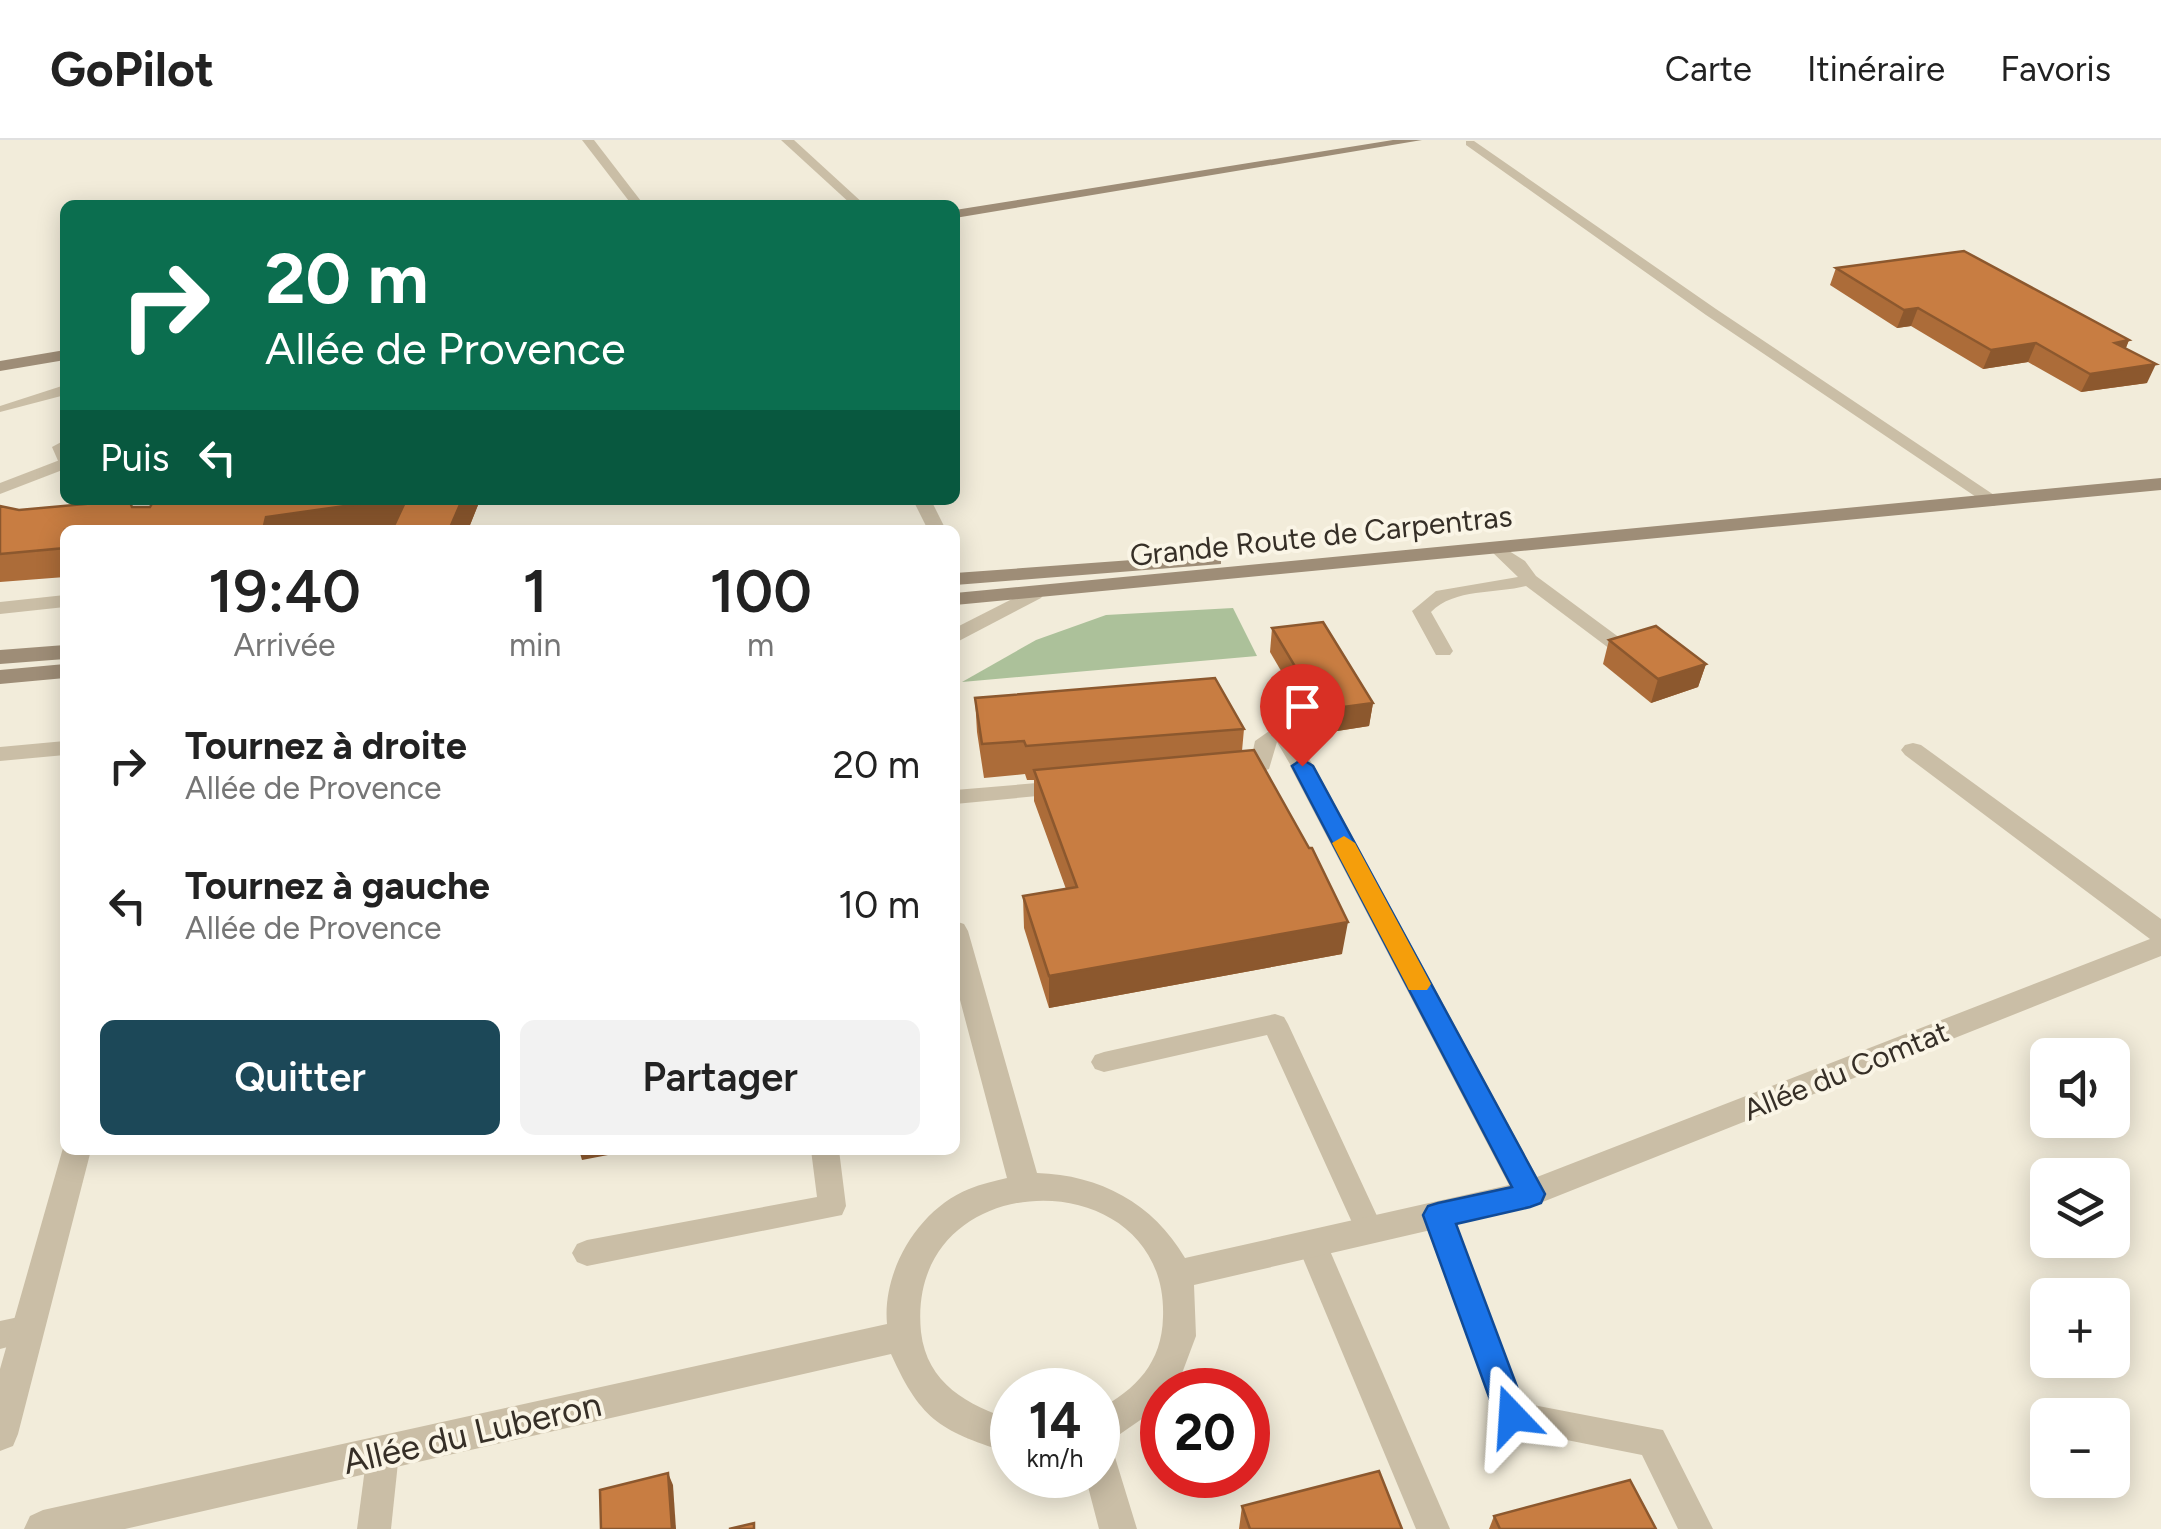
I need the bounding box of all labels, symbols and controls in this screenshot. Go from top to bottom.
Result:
text: GoPilot [50,40,214,98]
text: Carte [1665,48,1752,90]
text: Itinéraire [1807,48,1945,90]
text: Favoris [2000,48,2111,90]
text: 20 m [265,236,429,321]
icon: right [100,240,230,370]
text: Allée de Provence [265,321,626,375]
icon: left [190,430,245,485]
text: Puis [100,435,170,481]
street label: Grande Route de Carpentras [1128,497,1514,574]
text: 19:40 [208,555,361,627]
text: 1 [523,555,548,627]
text: 100 [709,555,812,627]
text: Arrivée [233,626,335,664]
text: min [509,626,561,664]
text: m [747,626,774,664]
pin [1260,664,1345,767]
icon: arrive [1275,679,1330,734]
text: Tournez à droite [185,723,467,769]
icon: right [100,738,155,793]
text: 20 m [833,742,920,788]
text: Allée de Provence [185,769,441,807]
text: Tournez à gauche [185,863,490,909]
icon: left [100,878,155,933]
text: 10 m [838,882,920,928]
text: Allée de Provence [185,909,441,947]
street label: Allée du Comtat [1738,1013,1954,1129]
button: Quitter [100,1020,500,1135]
button: Partager [520,1020,920,1135]
map controls [2030,1038,2130,1498]
button: sound [2030,1038,2130,1138]
button: layers [2030,1158,2130,1258]
button: + [2030,1278,2130,1378]
position arrow [1460,1364,1564,1468]
speed limit sign: 20 [1140,1368,1270,1498]
street label: Allée du Luberon [339,1383,605,1483]
text: 14 [1029,1390,1081,1451]
button: − [2030,1398,2130,1498]
text: km/h [1026,1443,1084,1473]

